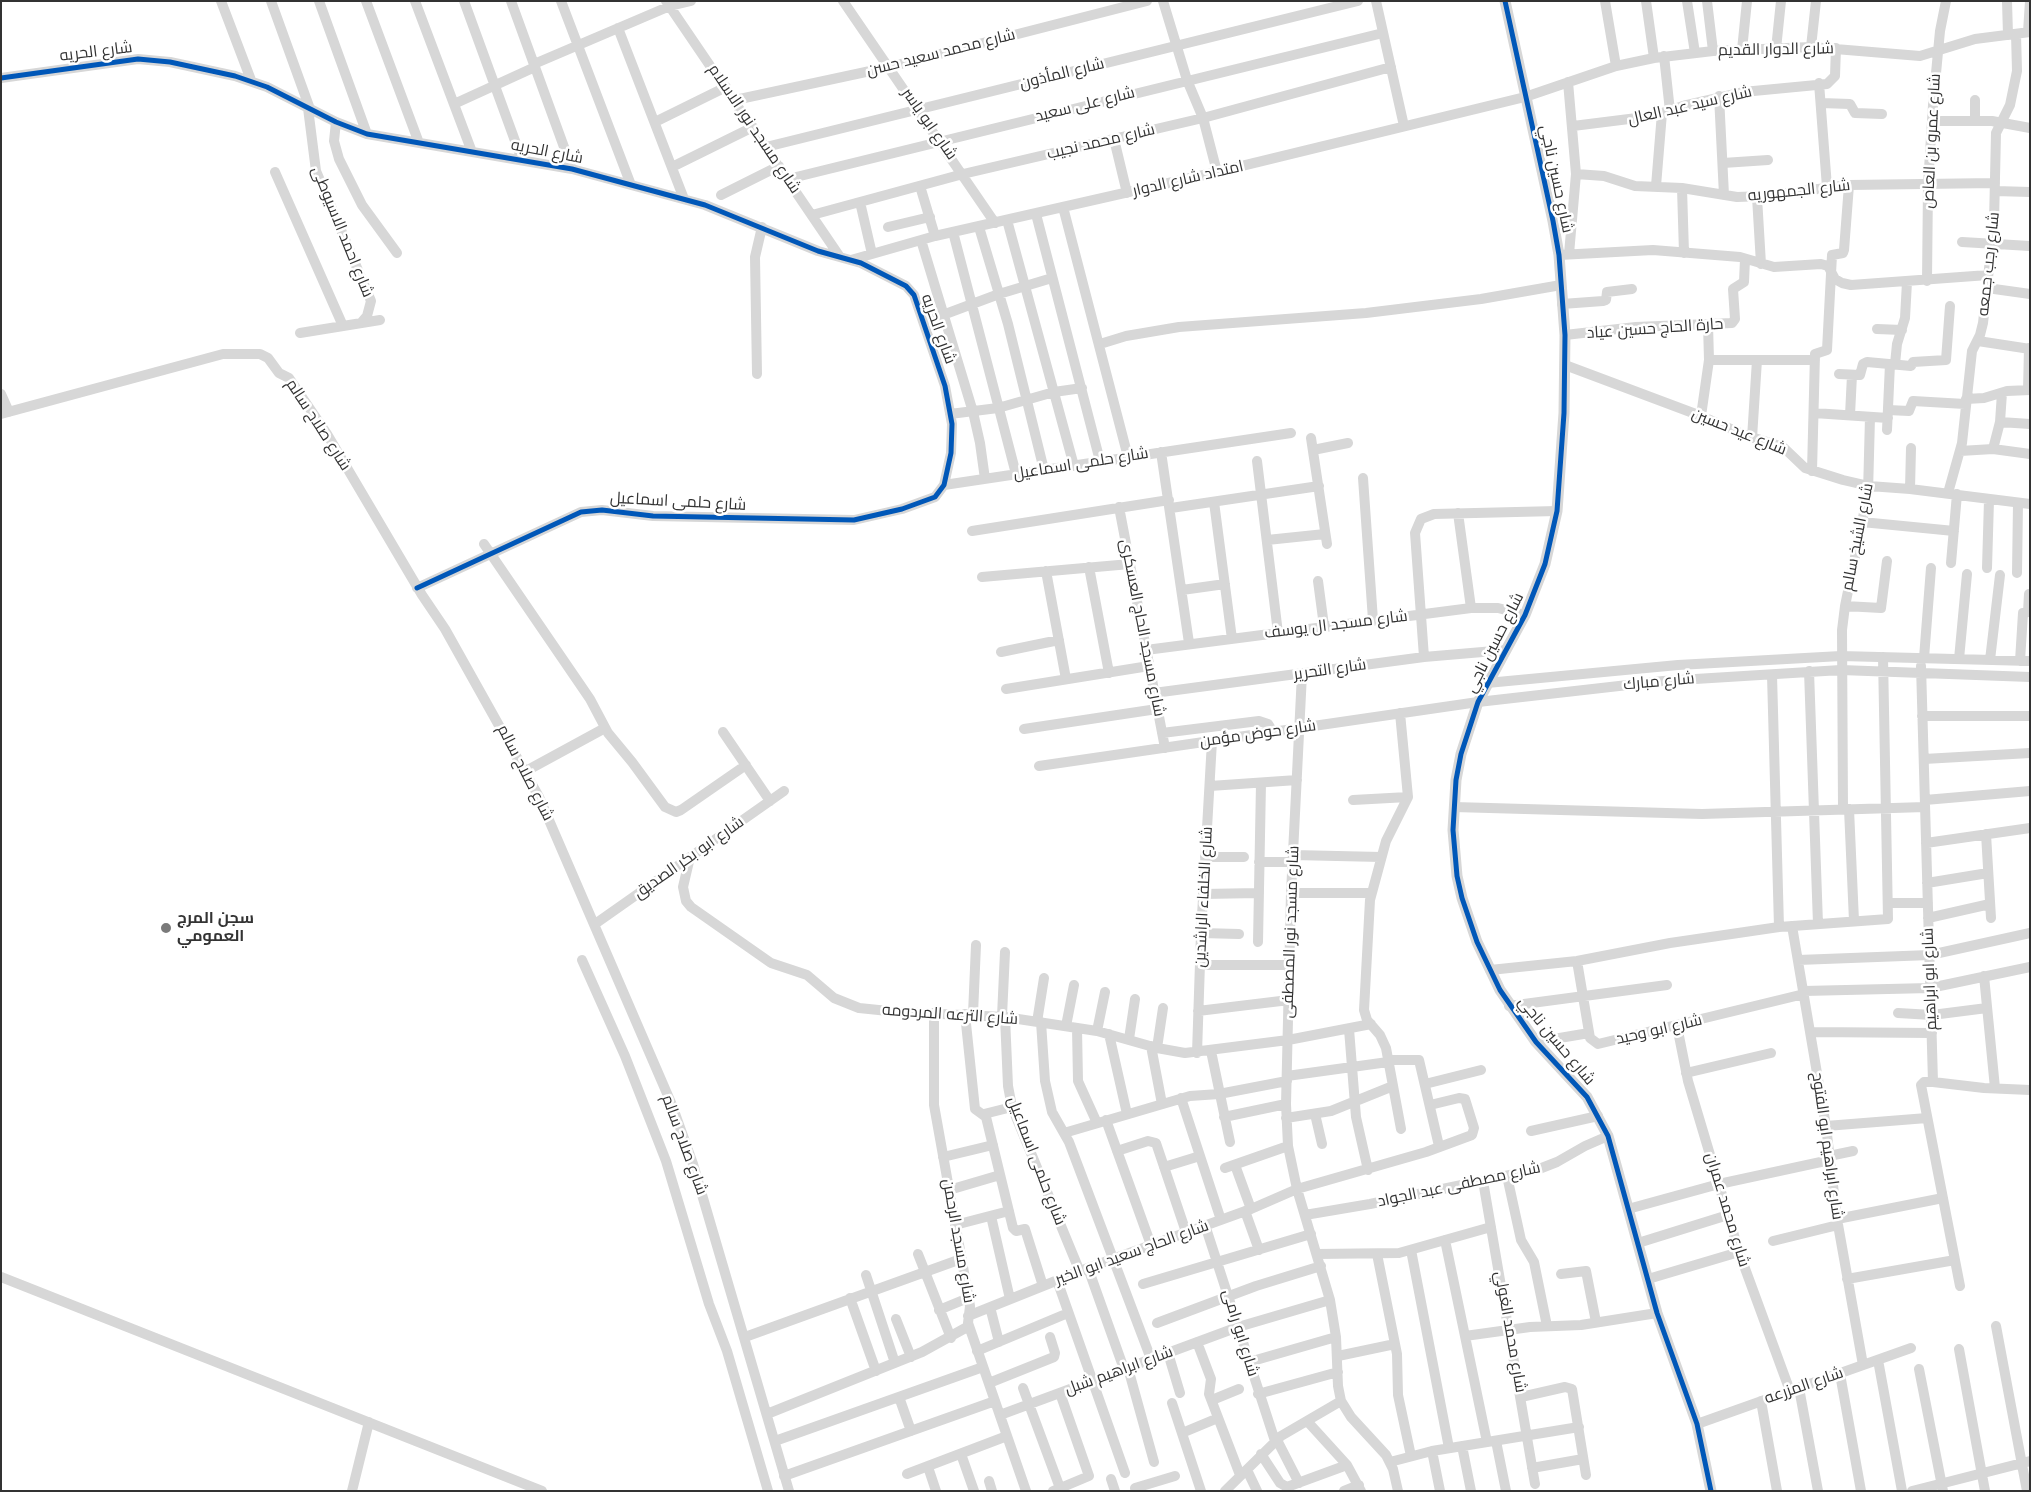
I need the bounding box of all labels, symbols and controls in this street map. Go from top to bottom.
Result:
street label: شارع محمد سعيد حسن [865,25,1017,81]
street label: شارع الحريه [59,38,133,66]
street label: شارع الدوار القديم [1718,39,1834,61]
street label: شارع المأذون [1018,54,1106,94]
street label: شارع مسجد نور الاسلام [704,61,804,197]
street label: شارع عمرو بن العاص [1919,73,1945,209]
street label: شارع سيد عبد العال [1626,82,1754,130]
street label: شارع على سعيد [1033,83,1137,127]
street label: شارع ابو ياسر [897,84,961,164]
street label: شارع محمد نجيب [1045,120,1157,164]
street label: شارع حسين ناجي [1535,123,1577,235]
street label: شارع الحريه [509,136,585,168]
street label: امتداد شارع الدوار [1131,157,1245,201]
street label: شارع احمد الاسيوطى [307,164,377,300]
street label: شارع الجمهوريه [1747,176,1851,206]
street label: شارع رجب جمعه [1974,211,2004,317]
street label: شارع الحريه [916,291,960,367]
street label: حارة الحاج حسين عياد [1586,315,1724,343]
street label: شارع صلاح سالم [281,376,355,474]
street label: شارع عيد حسين [1689,404,1789,460]
street label: شارع حلمى اسماعيل [1012,444,1150,484]
street label: شارع الشيخ سالم [1838,482,1878,592]
street label: شارع حلمى اسماعيل [609,489,747,515]
street label: شارع مسجد الحاج العسكرى [1115,538,1169,718]
street label: شارع حسين ناجي [1462,590,1528,696]
street label: شارع مسجد ال يوسف [1263,607,1409,643]
street label: شارع التحرير [1292,655,1368,685]
street label: شارع مبارك [1623,669,1695,695]
street label: شارع حوض مؤمن [1199,716,1317,752]
street label: شارع صلاح سالم [493,722,557,824]
street label: شارع ابو بكر الصديق [630,813,748,903]
street label: شارع الخلفاء الراشدين [1191,826,1217,968]
street label: شارع مسجد نور المصطفى [1278,845,1304,1019]
place label: سجن المرج العمومي [177,909,254,947]
marker: سجن المرج العمومي [159,921,173,935]
street label: شارع ابو ابراهيم [1919,927,1941,1031]
street label: شارع حسين ناجي [1513,993,1599,1089]
street label: شارع الترعه المردومه [881,1001,1019,1029]
street label: شارع ابو وحيد [1614,1011,1704,1049]
street label: شارع ابراهيم ابو الفتوح [1807,1071,1847,1221]
street label: شارع صلاح سالم [657,1092,711,1198]
street label: شارع حلمى اسماعيل [1003,1094,1069,1228]
street label: شارع محمد عمران [1700,1151,1754,1269]
street label: شارع مصطفى عبد الجواد [1376,1158,1542,1212]
street label: شارع مسجد الرحمن [938,1177,978,1305]
street label: شارع الحاج سعيد ابو الخير [1053,1216,1211,1290]
street label: شارع محمد الغولي [1490,1270,1530,1394]
street label: شارع ابو رامى [1218,1287,1262,1379]
street label: شارع ابراهيم شبل [1062,1342,1176,1400]
street label: شارع المزرعه [1762,1364,1846,1408]

